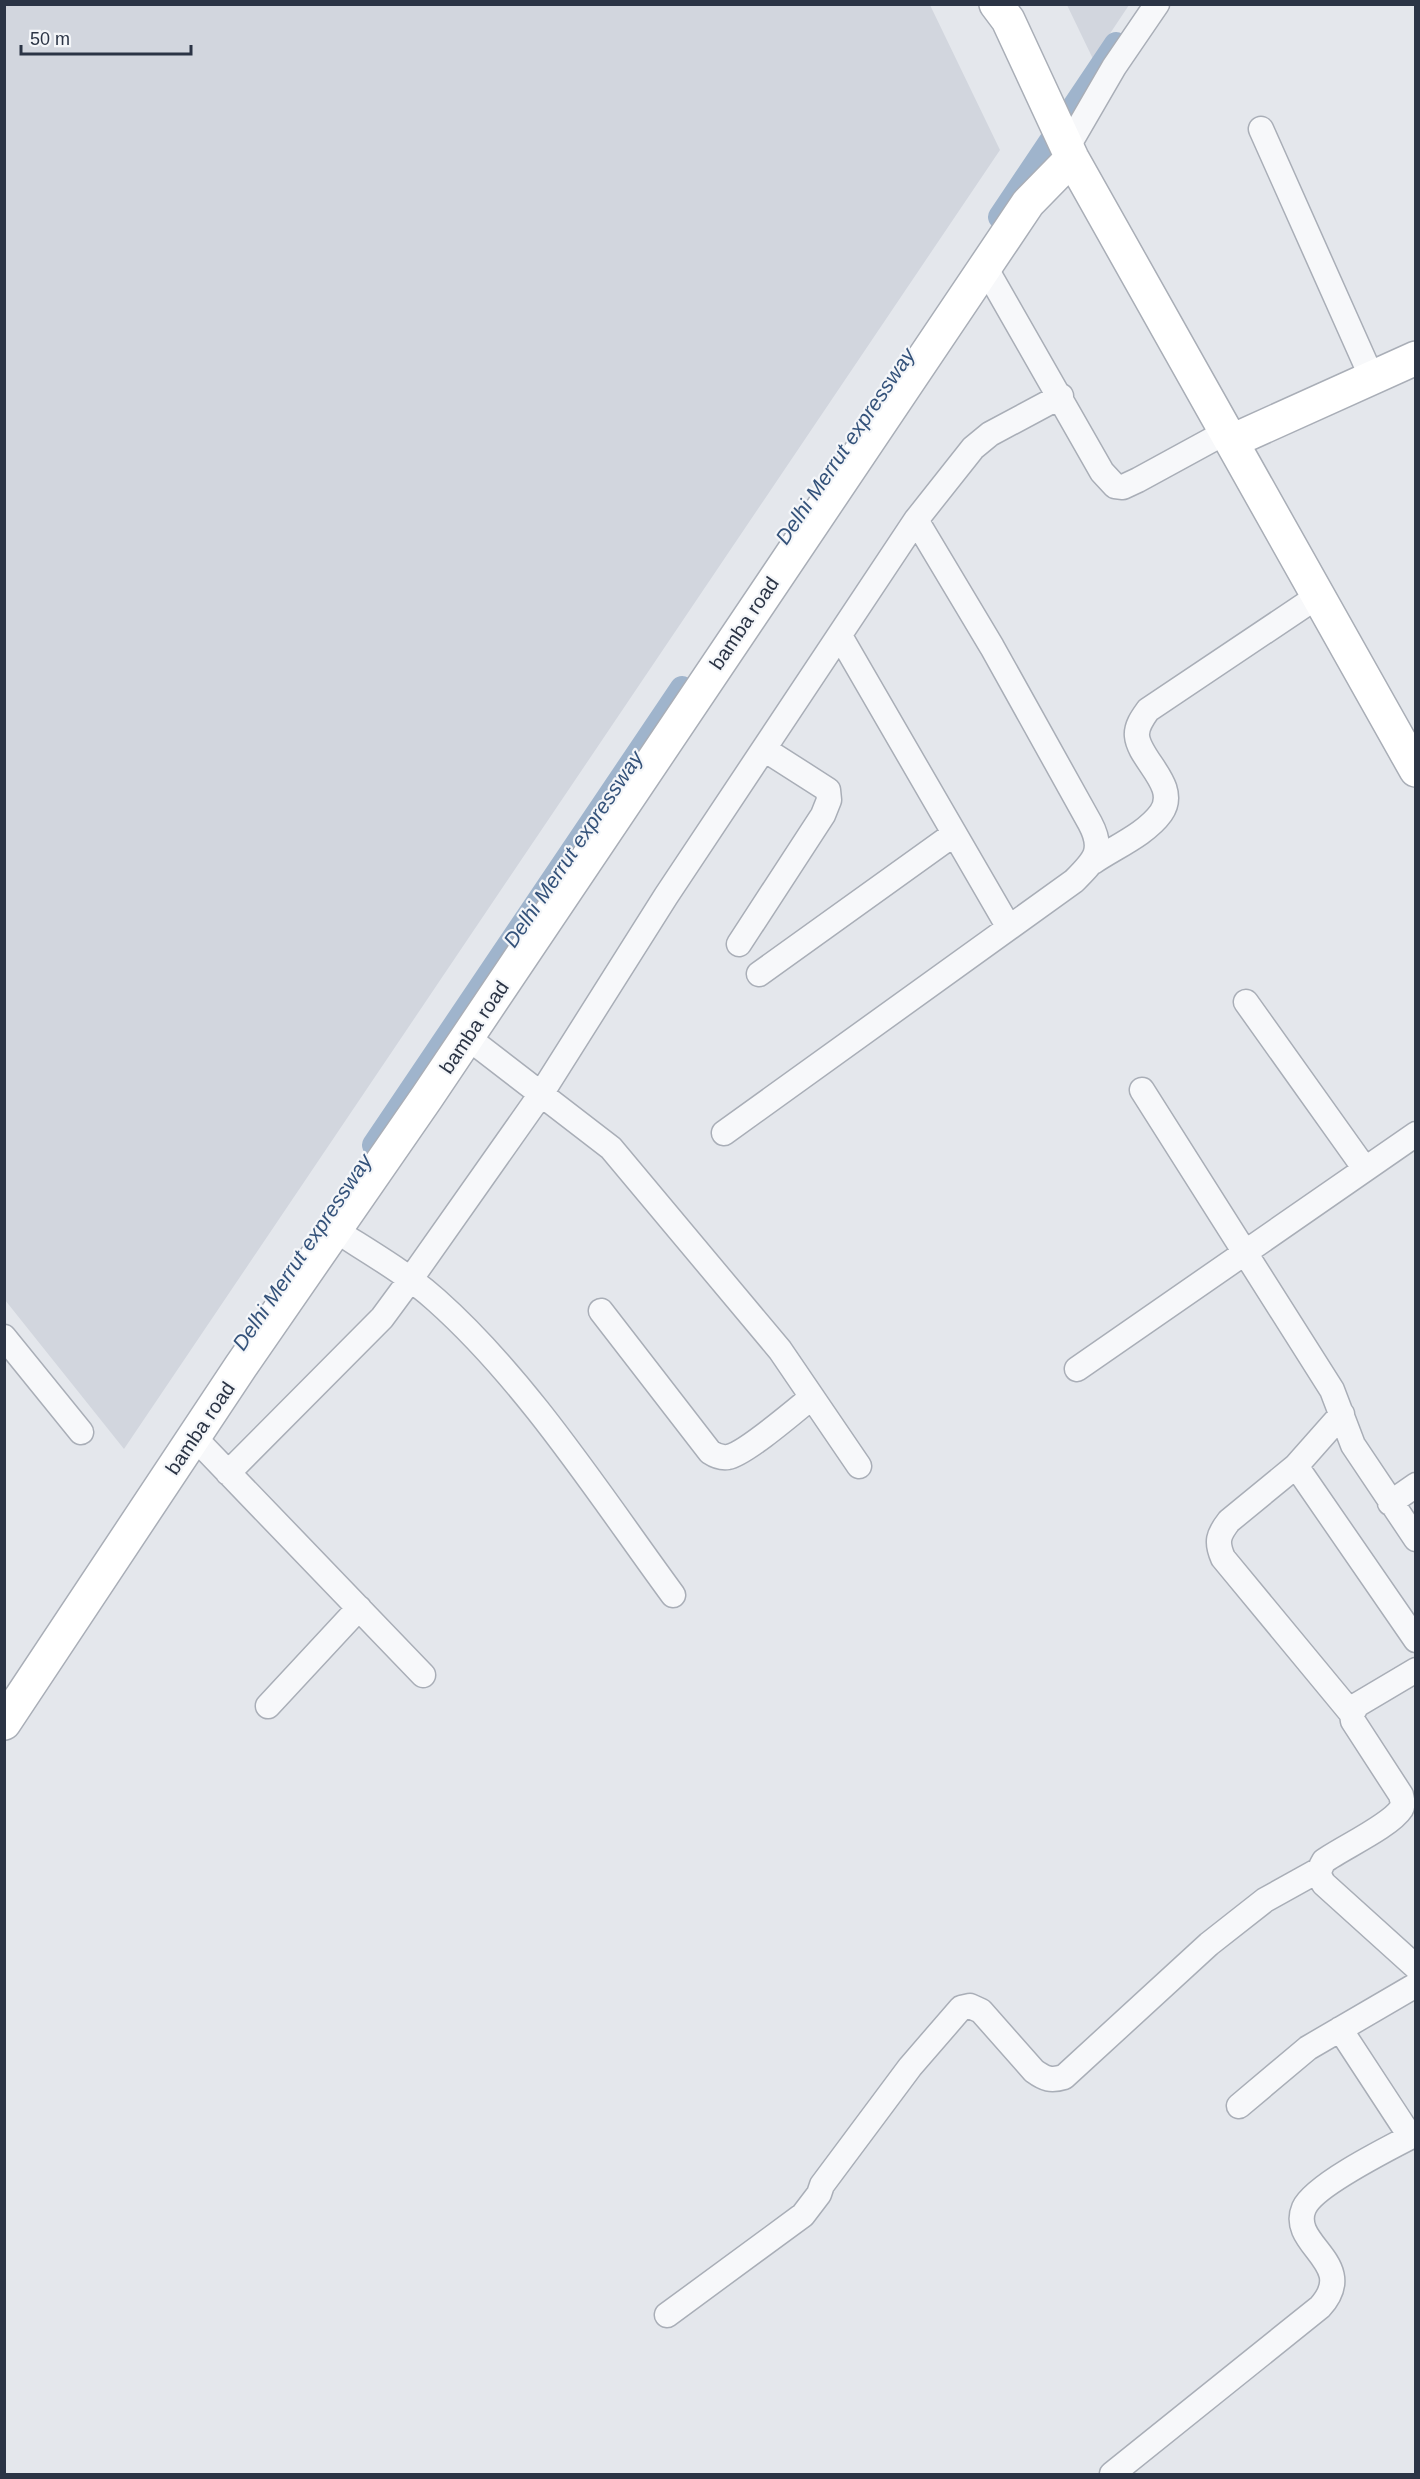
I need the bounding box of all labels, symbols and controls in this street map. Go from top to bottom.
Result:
scale bar [21,18,190,56]
text: 50 m [30,29,70,49]
water label: Delhi Merrut expressway [771,343,920,548]
street label: bamba road [705,573,783,673]
water label: Delhi Merrut expressway [499,746,648,951]
street label: bamba road [435,977,513,1077]
water label: Delhi Merrut expressway [228,1149,377,1354]
street label: bamba road [161,1378,239,1478]

